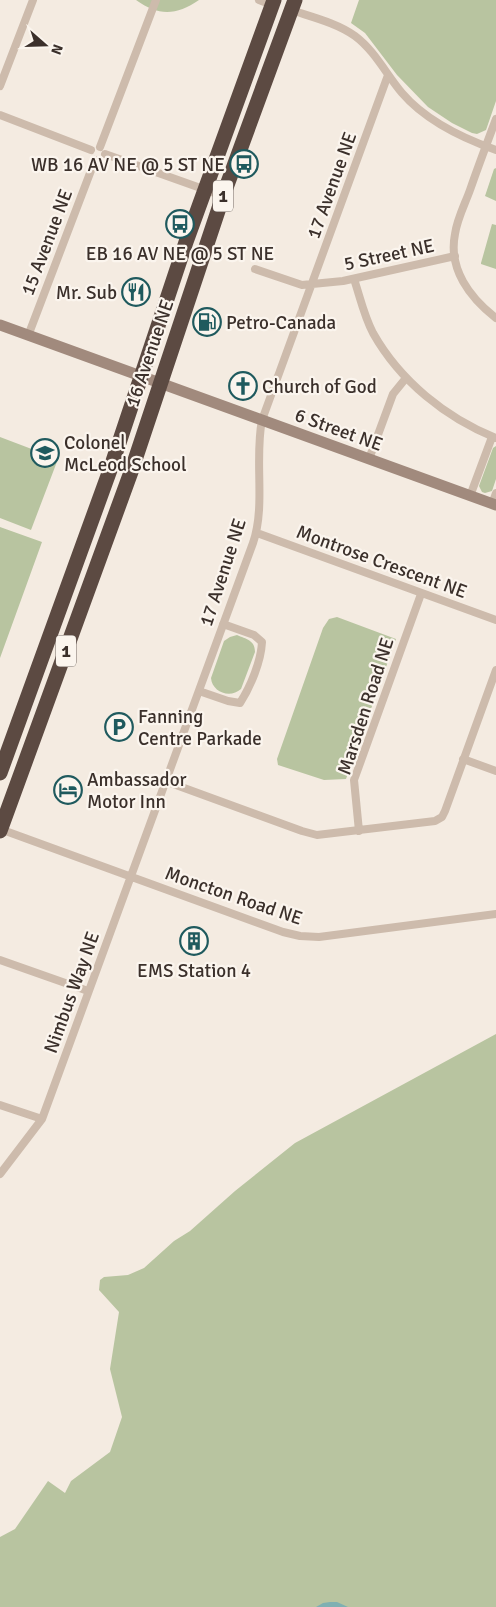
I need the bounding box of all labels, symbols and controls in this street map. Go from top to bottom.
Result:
north arrow [20,20,70,70]
text: N [47,42,66,57]
street label: 17 Avenue NE [302,129,362,242]
bus stop icon: WB 16 AV NE @ 5 ST NE [229,149,259,179]
place label: WB 16 AV NE @ 5 ST NE [31,153,225,177]
road number: 1 [213,180,233,212]
street label: 15 Avenue NE [16,186,78,299]
bus stop icon: EB 16 AV NE @ 5 ST NE [165,209,195,239]
street label: 5 Street NE [342,234,437,276]
place label: EB 16 AV NE @ 5 ST NE [86,242,274,266]
restaurant icon: Mr. Sub [121,277,151,307]
place label: Mr. Sub [56,281,117,305]
street label: 16 Avenue NE [120,296,180,410]
fuel station icon: Petro-Canada [192,307,222,337]
place label: Petro-Canada [226,311,336,335]
church icon: Church of God [228,371,258,401]
place label: Church of God [262,375,377,399]
street label: 6 Street NE [291,403,386,457]
place label: Colonel McLeod School [64,431,187,477]
school or university icon: Colonel McLeod School [30,438,60,468]
street label: 17 Avenue NE [194,515,252,629]
street label: Montrose Crescent NE [293,520,470,604]
street label: Marsden Road NE [332,635,399,778]
road number: 1 [56,636,76,666]
place label: Fanning Centre Parkade [138,705,262,751]
parking icon: Fanning Centre Parkade [104,712,134,742]
place label: Ambassador Motor Inn [87,768,187,814]
hotel icon: Ambassador Motor Inn [53,775,83,805]
street label: Moncton Road NE [162,861,306,931]
building icon: EMS Station 4 [179,926,209,956]
street label: Nimbus Way NE [39,928,105,1056]
place label: EMS Station 4 [137,959,251,983]

